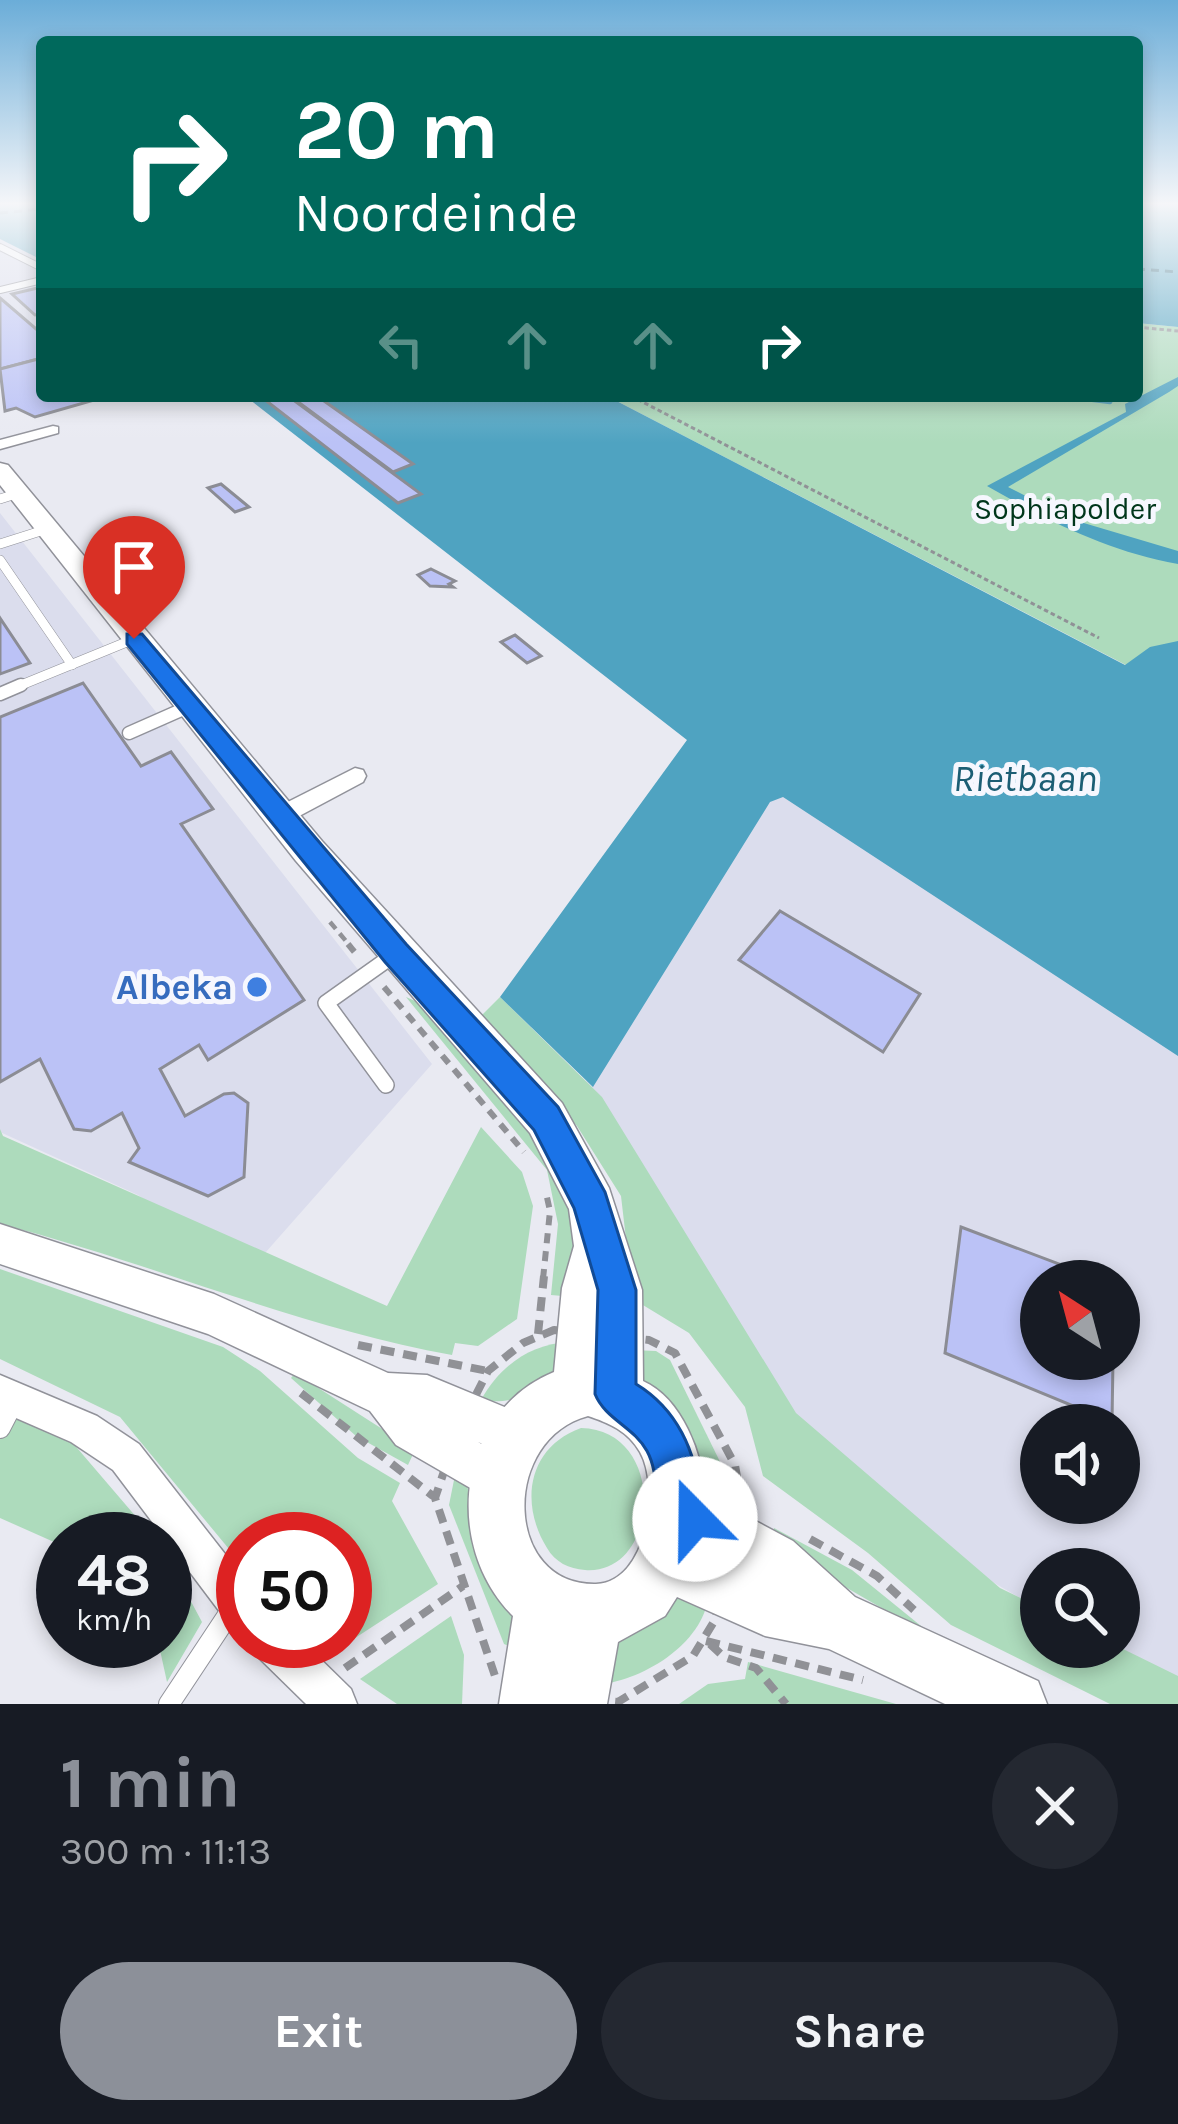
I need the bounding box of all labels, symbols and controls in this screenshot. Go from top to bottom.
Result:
text: 20 m [294,81,499,179]
icon: right [96,84,252,240]
text: Noordeinde [294,181,578,245]
icon: left [368,312,434,378]
icon: ahead [494,312,560,378]
icon: ahead [620,312,686,378]
icon: right [746,312,812,378]
park label: Sophiapolder [974,491,1156,527]
pin [83,516,185,639]
icon: arrive [101,534,167,600]
water label: Rietbaan [953,755,1097,801]
place label: Albeka [116,966,233,1008]
marker: Albeka [244,974,270,1000]
north arrow [1020,1260,1140,1380]
map controls [1020,1260,1140,1668]
button: sound [1020,1404,1140,1524]
position arrow [632,1456,758,1582]
speed limit sign: 50 [216,1512,372,1668]
text: 48 [77,1540,151,1610]
button: search [1020,1548,1140,1668]
text: km/h [76,1602,152,1638]
text: 1 min [60,1741,241,1825]
button: close [992,1743,1118,1869]
text: 300 m · 11:13 [60,1828,271,1874]
button: Exit [60,1962,577,2100]
button: Share [601,1962,1118,2100]

